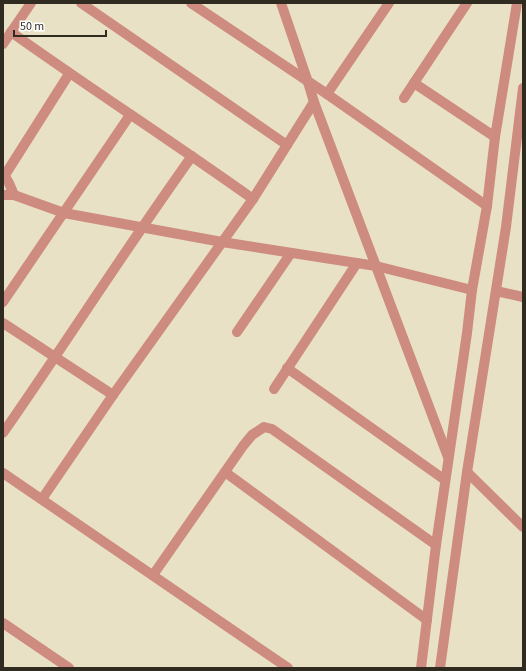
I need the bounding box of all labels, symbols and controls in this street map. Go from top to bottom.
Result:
scale bar [14,12,106,38]
text: 50 m [20,18,44,35]

